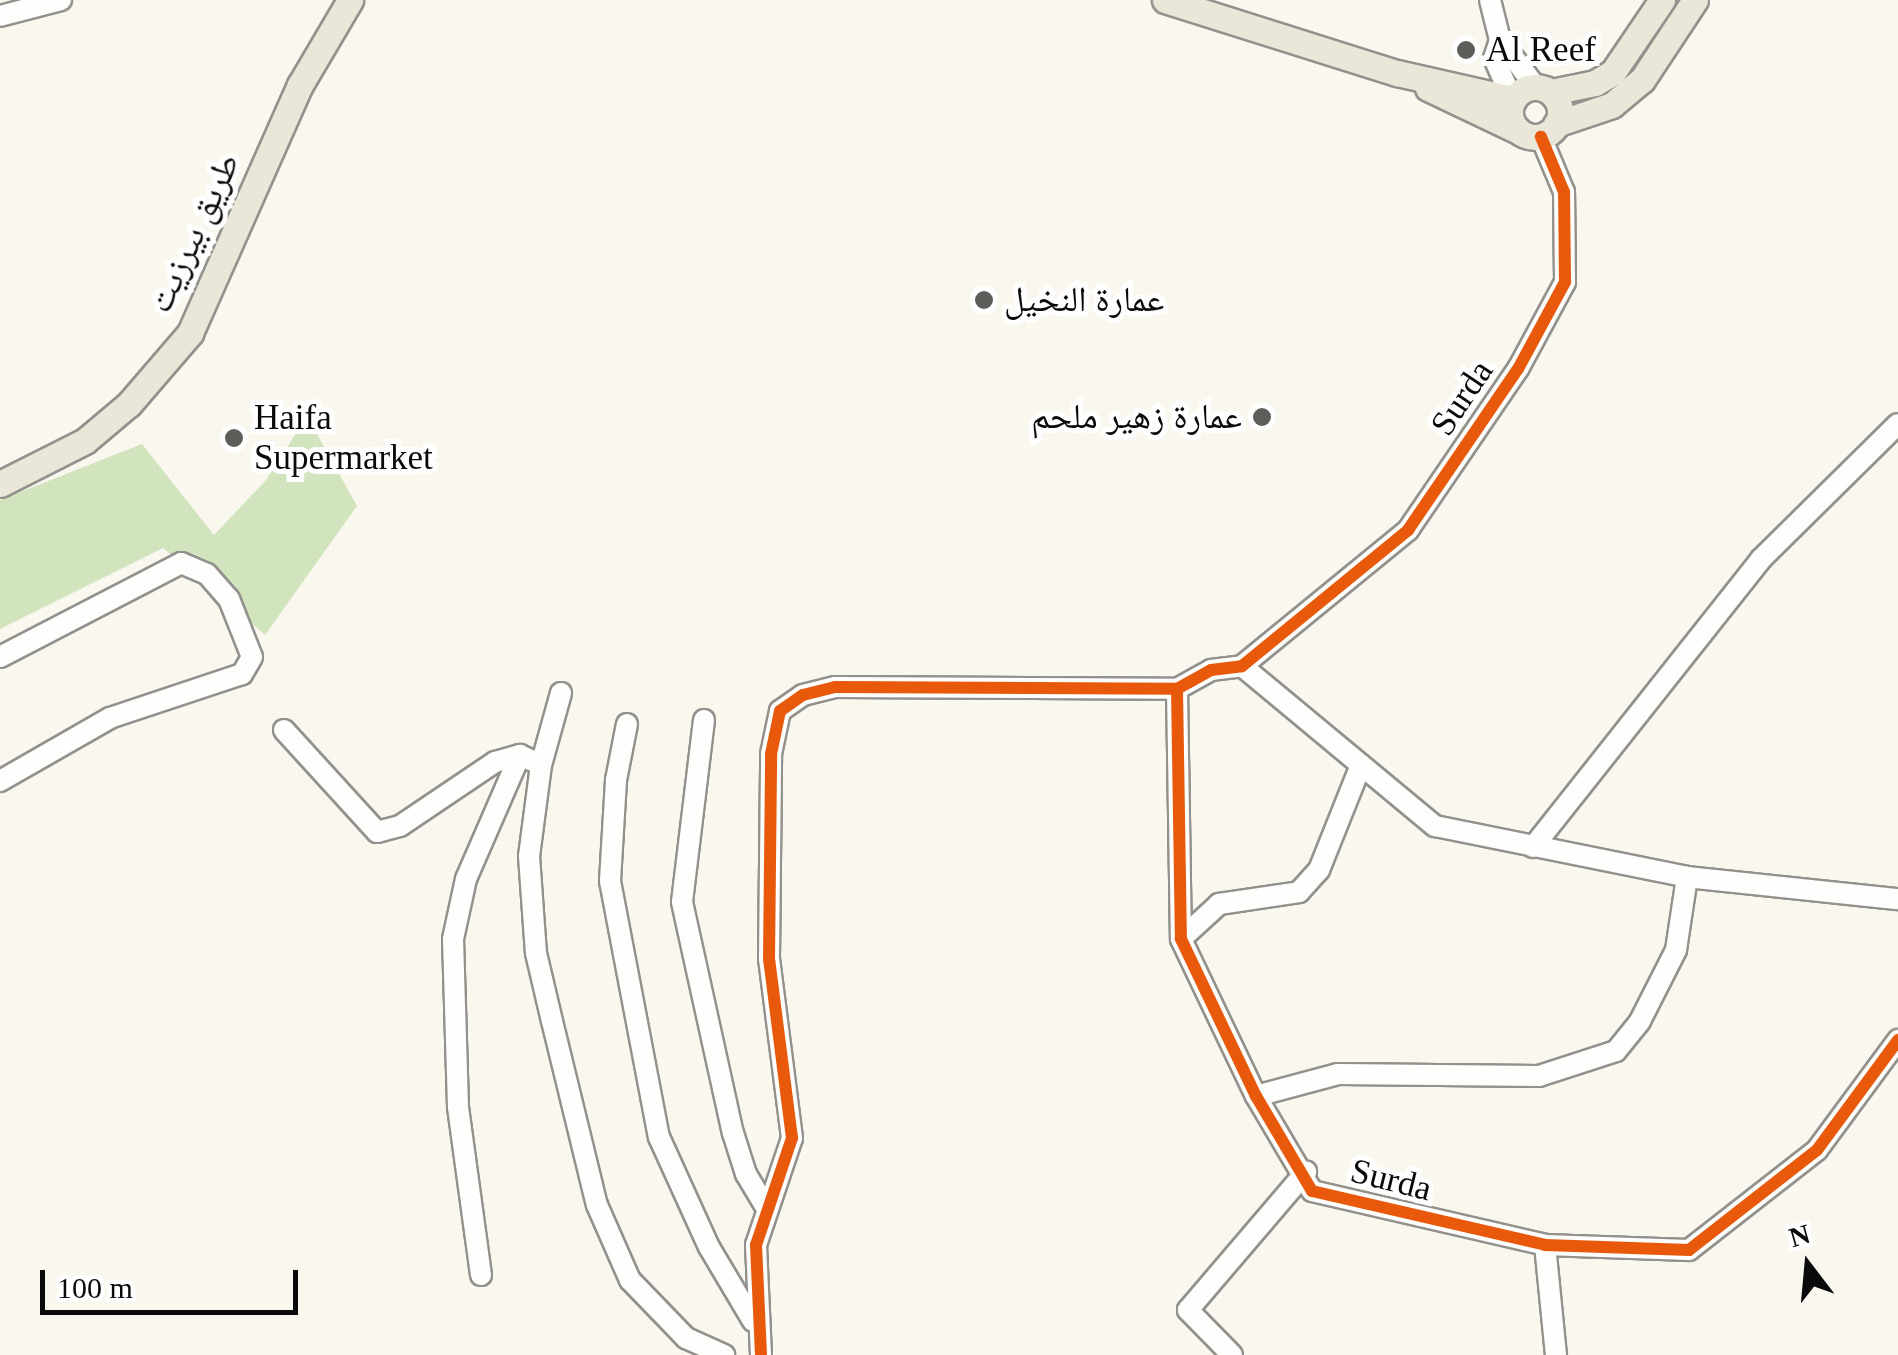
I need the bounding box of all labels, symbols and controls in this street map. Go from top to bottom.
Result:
place label: Al Reef [1486,29,1596,71]
marker: Al Reef [1455,39,1477,61]
street label: طريق بيرزيت [139,147,249,319]
place label: عمارة النخيل [1004,279,1164,321]
marker: عمارة النخيل [973,289,995,311]
street label: Surda [1422,352,1502,444]
place label: عمارة زهير ملحم [1031,396,1242,438]
place label: Haifa Supermarket [254,397,433,479]
marker: عمارة زهير ملحم [1251,406,1273,428]
marker: Haifa Supermarket [223,427,245,449]
street label: Surda [1346,1150,1436,1210]
north arrow [1758,1215,1858,1315]
text: N [1786,1218,1814,1253]
scale bar [45,1250,302,1312]
text: 100 m [57,1271,133,1304]

